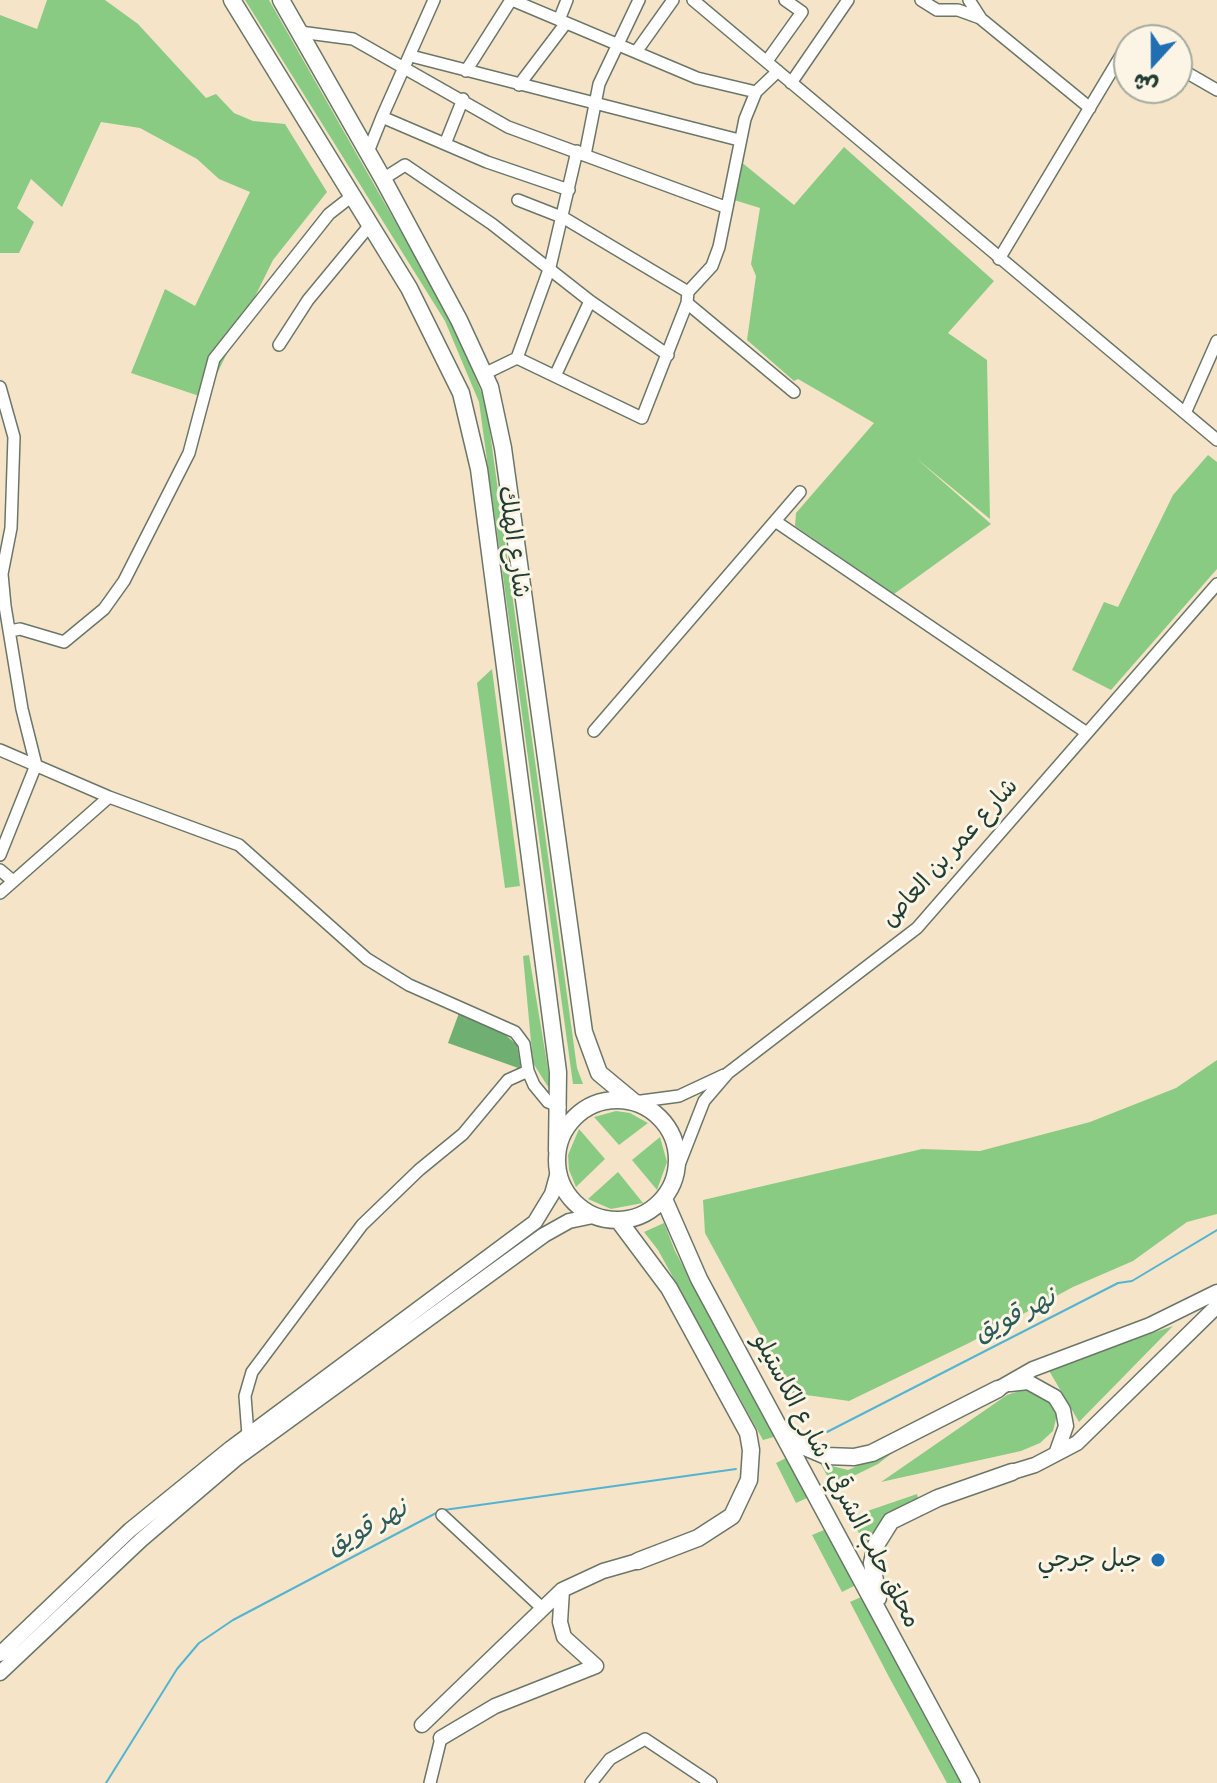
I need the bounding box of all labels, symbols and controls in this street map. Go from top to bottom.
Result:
north arrow [1113,24,1193,104]
text: ش [1128,66,1162,103]
street label: شارع الهلك [491,484,535,600]
street label: شارع عمر بن العاص [875,772,1025,934]
water label: نهر قويق [969,1282,1061,1350]
street label: محلق حلب الشرقي - شارع الكاستيلو [746,1329,926,1633]
water label: نهر قويق [321,1493,413,1563]
place label: جبل جرجي [1037,1546,1142,1574]
marker: جبل جرجي [1149,1551,1167,1569]

